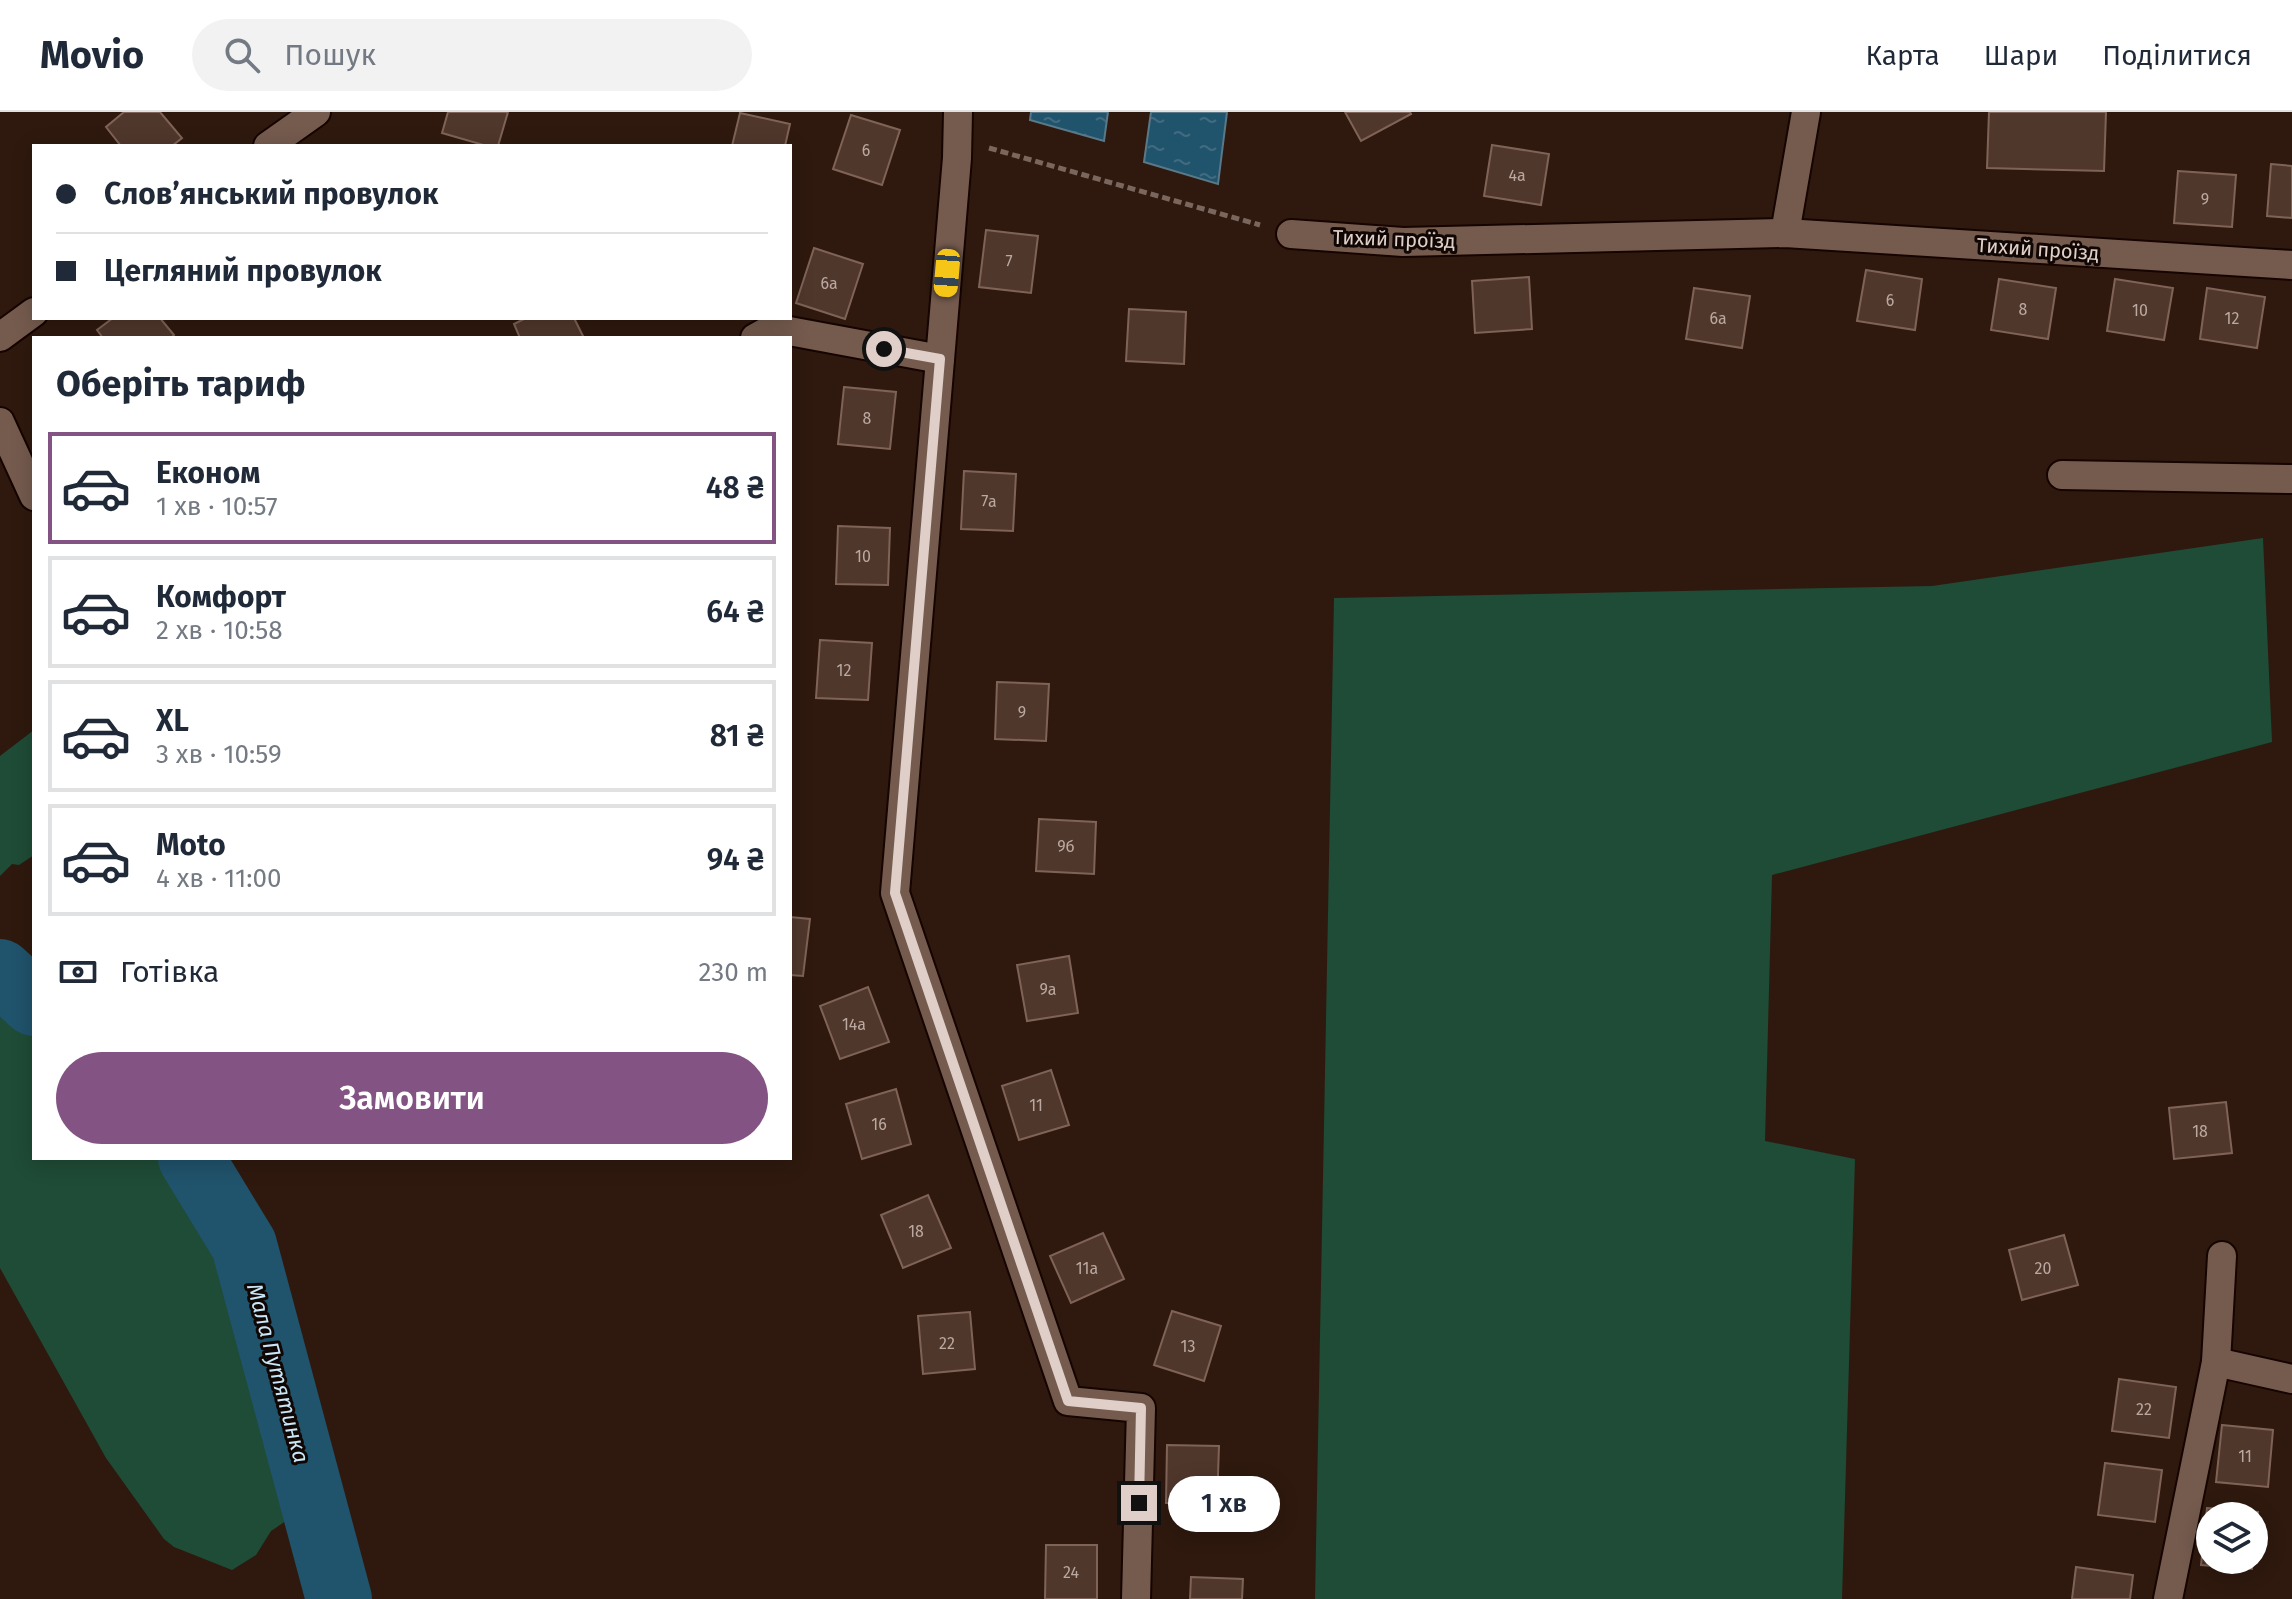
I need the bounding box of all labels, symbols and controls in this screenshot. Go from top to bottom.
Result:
search box [192,19,752,91]
text: Movio [40,32,144,78]
icon: search [220,33,264,77]
text: Пошук [284,37,376,73]
text: Карта [1866,39,1940,72]
text: Шари [1984,39,2058,72]
text: Поділитися [2102,39,2252,72]
house number: 6 [862,141,870,160]
house number: 4а [1508,166,1526,185]
text: Словʼянський провулок [104,176,438,212]
house number: 9 [2201,190,2209,209]
street label: Тихий проїзд [1332,225,1456,253]
street label: Тихий проїзд [1976,233,2100,265]
car [933,248,961,298]
house number: 7 [1005,252,1013,271]
text: Цегляний провулок [104,253,382,289]
house number: 6а [820,274,838,293]
house number: 6 [1886,291,1894,310]
house number: 8 [2019,300,2028,319]
house number: 10 [2132,301,2148,320]
house number: 6а [1709,309,1727,328]
house number: 12 [2225,309,2239,328]
route start [866,331,902,367]
text: Оберіть тариф [56,362,306,406]
house number: 8 [863,409,872,428]
icon: car [60,452,132,524]
text: Економ [156,455,260,491]
text: 48 ₴ [706,470,764,506]
text: 1 хв · 10:57 [156,491,278,522]
house number: 7а [981,492,997,511]
house number: 10 [855,547,871,566]
icon: car [60,576,132,648]
text: Комфорт [156,579,286,615]
text: 64 ₴ [706,594,764,630]
text: 2 хв · 10:58 [156,615,283,646]
house number: 12 [837,661,851,680]
icon: car [60,700,132,772]
text: XL [156,703,189,739]
house number: 9 [1018,703,1026,722]
text: 81 ₴ [710,718,764,754]
text: 3 хв · 10:59 [156,739,282,770]
icon: car [60,824,132,896]
text: Moto [156,827,226,863]
house number: 9б [1057,837,1075,856]
text: 94 ₴ [707,842,764,878]
text: 4 хв · 11:00 [156,863,281,894]
icon: cash [56,950,100,994]
text: Готівка [120,954,219,990]
text: 230 m [699,957,768,988]
house number: 9а [1040,980,1056,999]
house number: 14а [842,1015,866,1034]
button: Замовити [56,1052,768,1144]
house number: 11 [1029,1096,1043,1115]
house number: 16 [871,1115,887,1134]
house number: 18 [2192,1122,2208,1141]
house number: 18 [908,1222,924,1241]
house number: 11а [1076,1259,1098,1278]
house number: 20 [2035,1259,2051,1278]
water label: Мала Путятинка [241,1280,315,1466]
house number: 22 [939,1334,955,1353]
house number: 13 [1181,1337,1195,1356]
house number: 22 [2136,1400,2152,1419]
house number: 11 [2238,1447,2252,1466]
callout: 1 хв [1167,1475,1279,1531]
route end [1121,1485,1157,1521]
text: 1 хв [1201,1488,1247,1519]
map controls [2196,1502,2268,1574]
button: layers [2196,1502,2268,1574]
house number: 24 [1063,1563,1079,1582]

